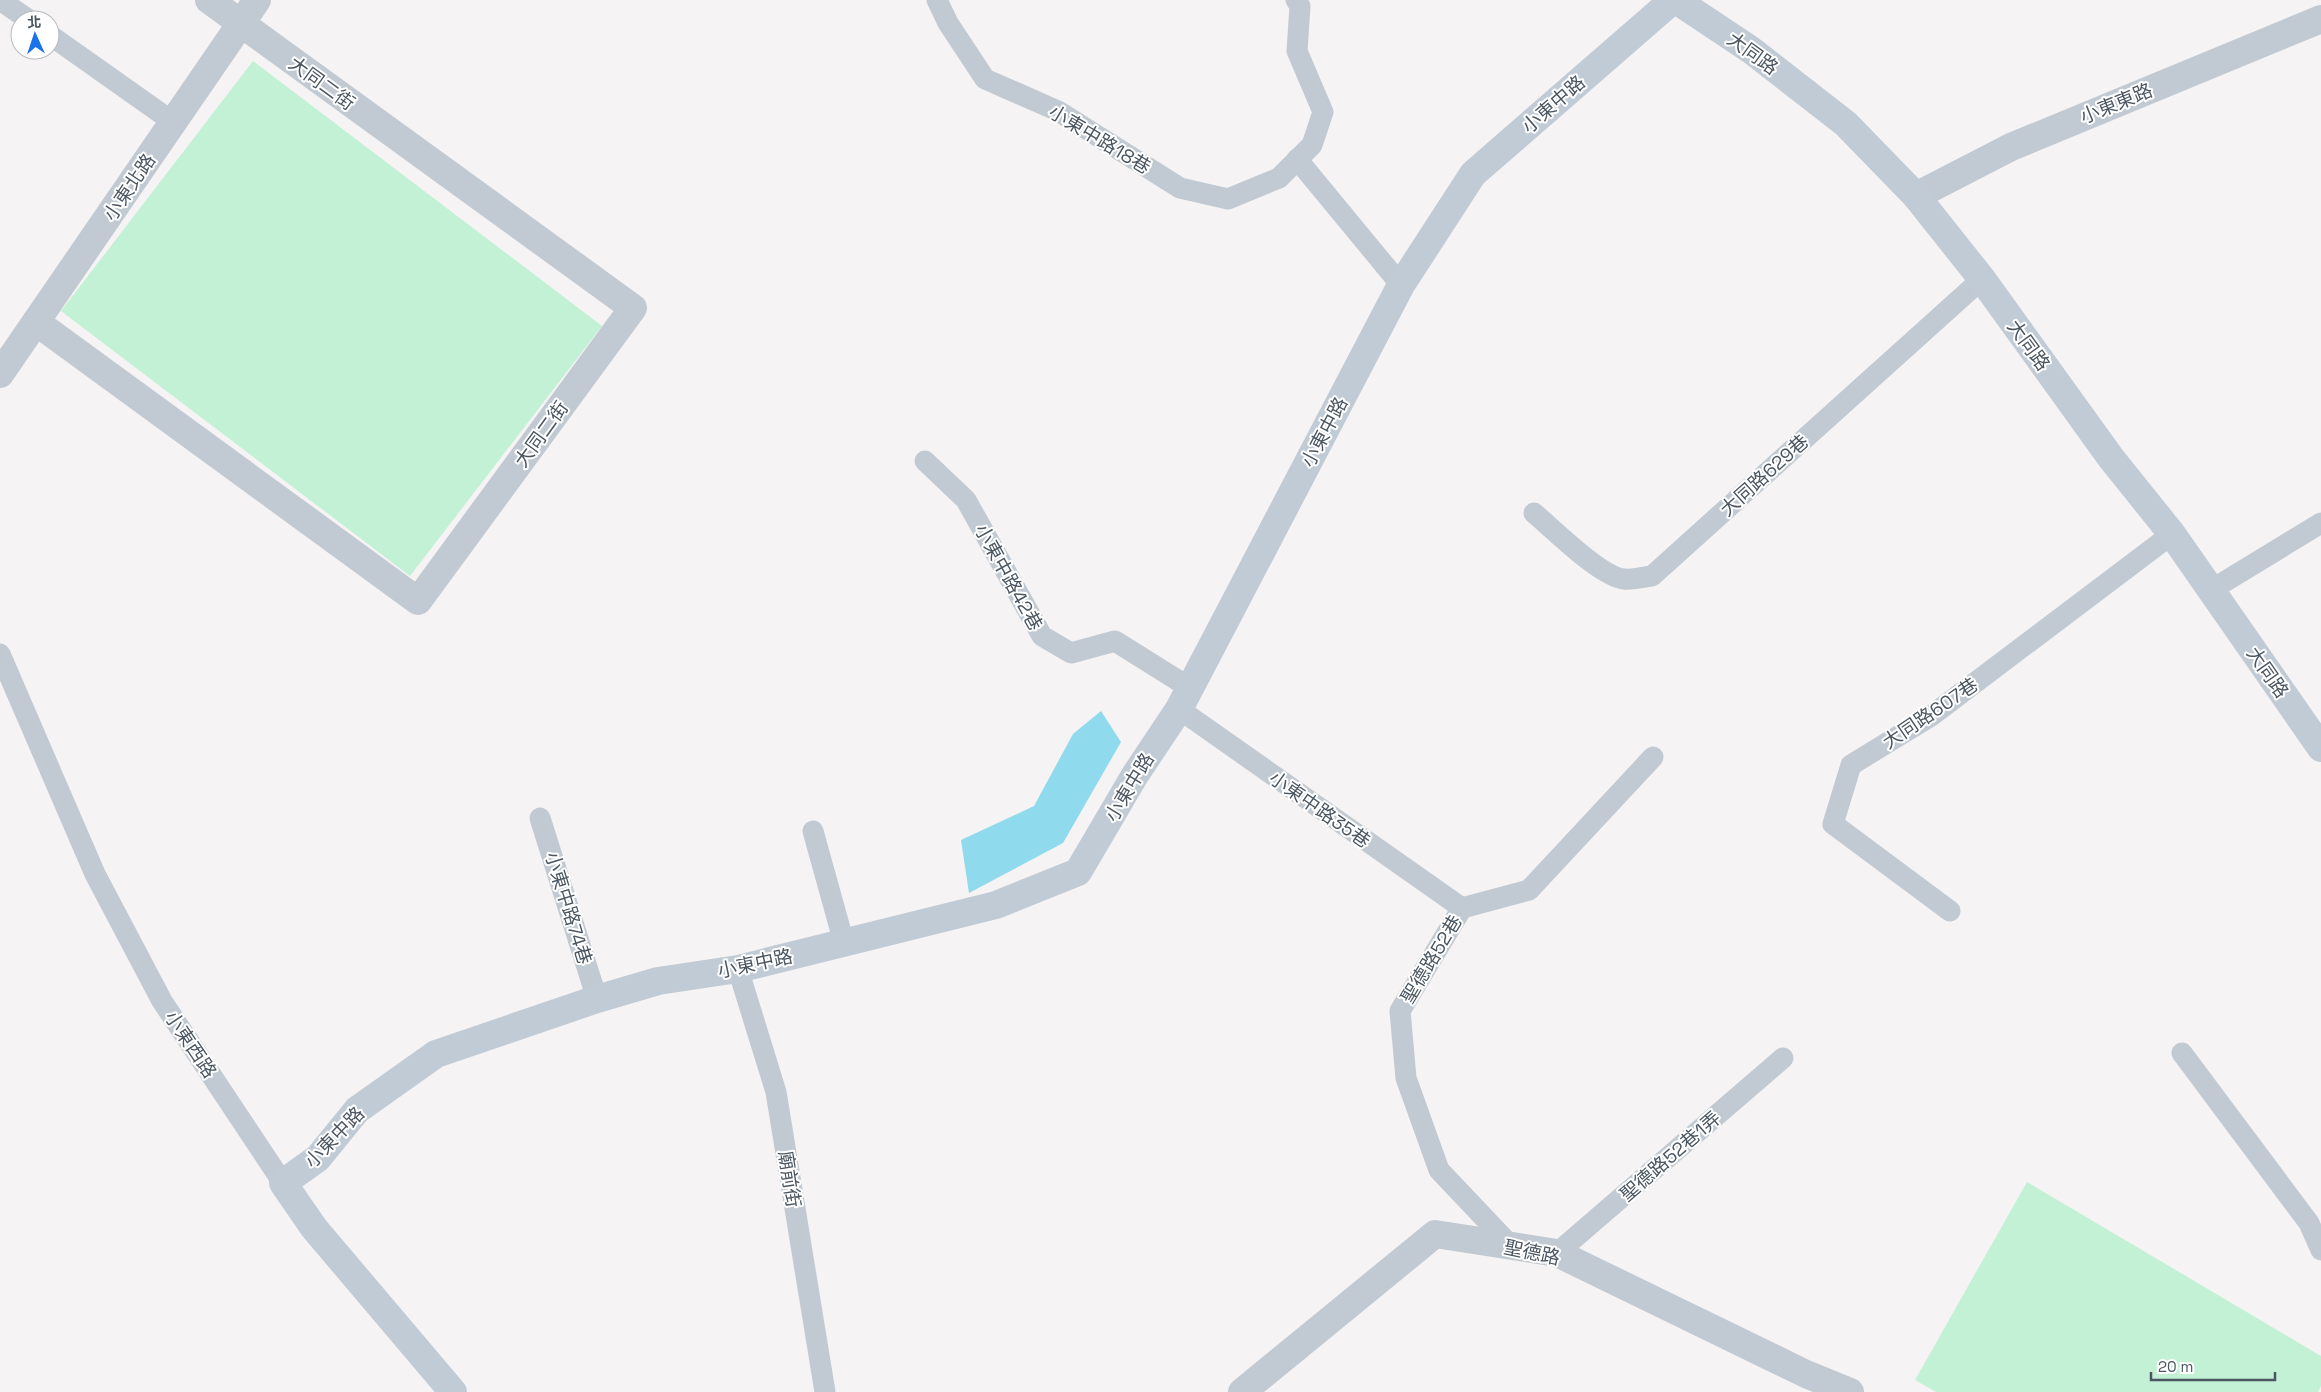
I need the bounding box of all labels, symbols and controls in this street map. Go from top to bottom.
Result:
north arrow [10,10,60,60]
text: 北 [27,13,42,31]
street label: 大同路 [1722,27,1783,80]
street label: 大同二街 [284,51,360,116]
street label: 小東中路 [1516,70,1590,139]
street label: 小東東路 [2076,78,2156,129]
street label: 小東中路18巷 [1044,99,1155,180]
street label: 小東北路 [98,149,161,226]
street label: 大同路 [2002,315,2055,376]
street label: 小東中路 [1296,393,1353,472]
street label: 大同二街 [509,396,574,472]
street label: 大同路629巷 [1715,429,1814,522]
street label: 小東中路42巷 [969,519,1048,635]
street label: 大同路 [2241,642,2294,703]
street label: 大同路607巷 [1878,672,1983,755]
street label: 小東中路 [1099,748,1160,826]
street label: 小東中路35巷 [1264,765,1375,853]
street label: 小東中路74巷 [540,849,598,967]
street label: 聖德路52巷 [1395,911,1468,1008]
street label: 小東中路 [715,943,795,984]
street label: 小東西路 [159,1006,222,1083]
street label: 小東中路 [299,1101,370,1173]
street label: 聖德路52巷1弄 [1615,1106,1726,1207]
street label: 廟前街 [773,1149,806,1209]
street label: 聖德路 [1501,1234,1562,1271]
scale bar [2151,1350,2275,1382]
text: 20 m [2158,1357,2193,1376]

